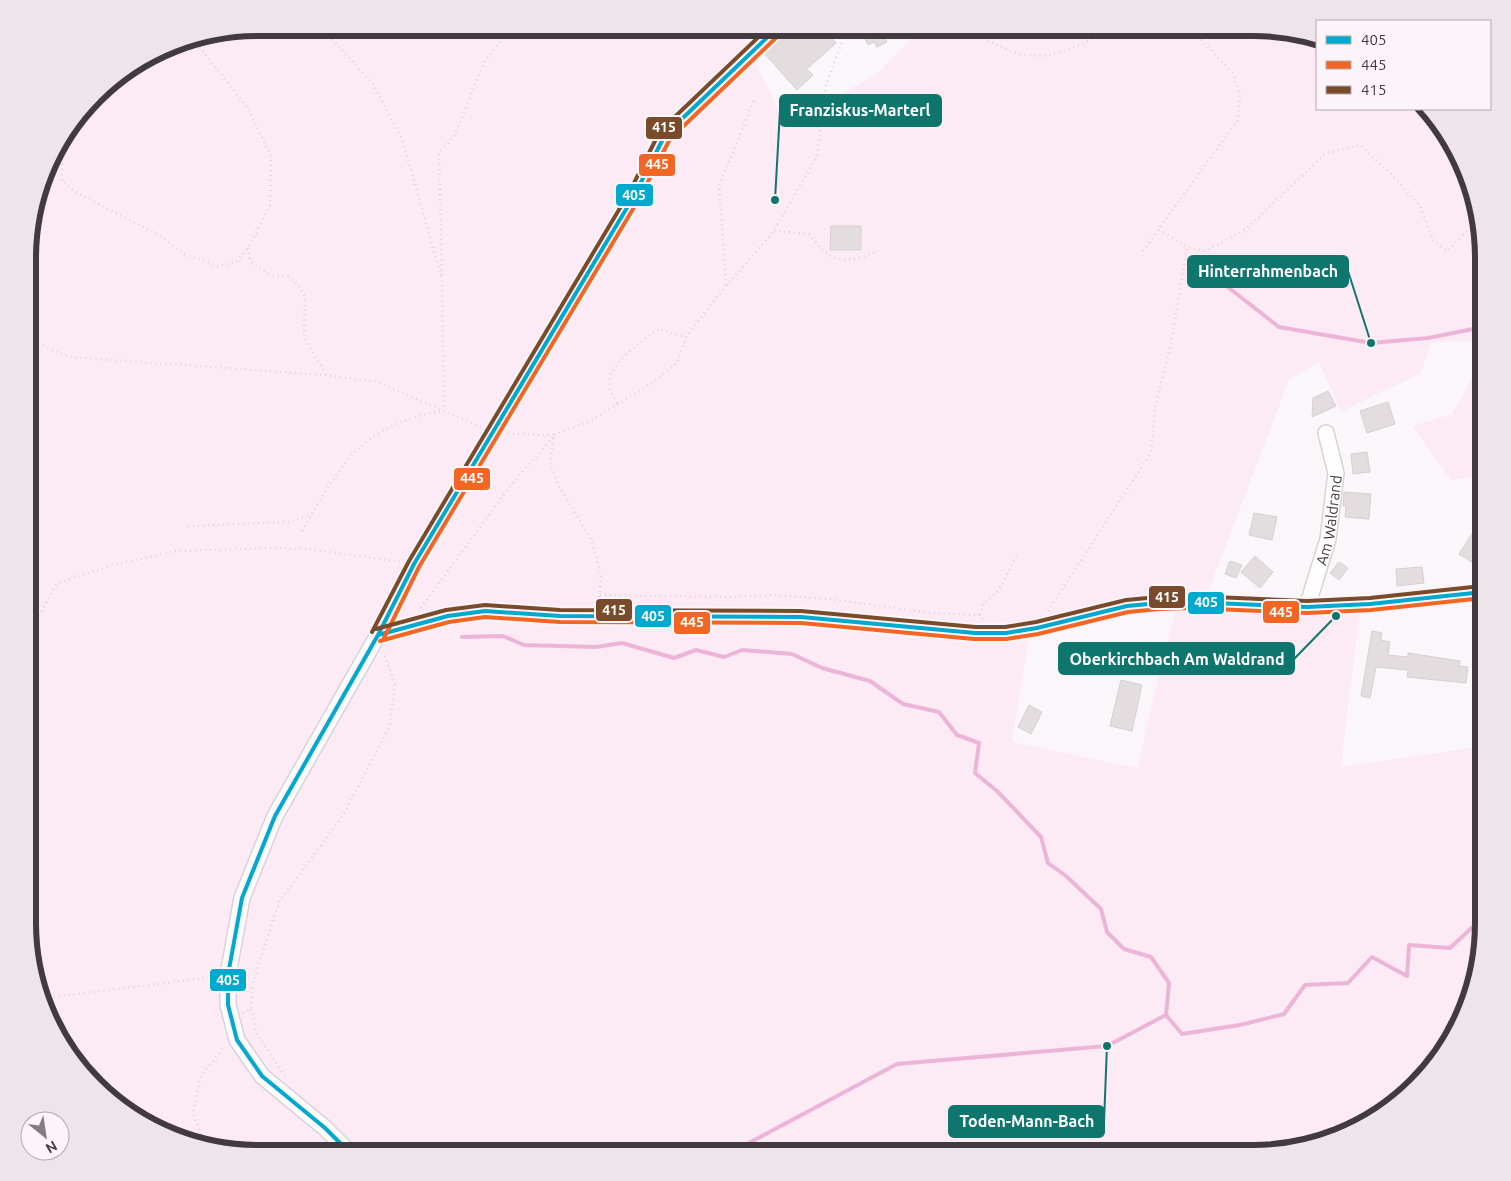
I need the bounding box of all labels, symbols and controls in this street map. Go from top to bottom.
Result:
legend [1316,20,1491,110]
text: 405 [1361,31,1386,48]
text: 445 [1361,56,1386,73]
text: 415 [1361,81,1386,98]
callout: Franziskus-Marterl [780,95,941,126]
text: Franziskus-Marterl [790,101,931,119]
line badge: 415 [645,116,683,140]
text: 415 [652,119,676,135]
line badge: 445 [638,153,676,177]
text: 445 [645,156,669,172]
line badge: 405 [615,183,654,207]
text: 405 [622,187,646,203]
callout: Hinterrahmenbach [1188,256,1348,287]
text: Hinterrahmenbach [1198,262,1338,280]
line badge: 445 [453,467,491,491]
text: 445 [460,470,484,486]
street label: Am Waldrand [1312,474,1344,567]
line badge: 415 [1148,585,1186,609]
text: 415 [1155,589,1179,605]
line badge: 405 [1187,591,1225,615]
text: 405 [1194,594,1218,610]
line badge: 415 [595,598,633,622]
line badge: 445 [1262,600,1300,624]
text: 415 [602,602,626,618]
line badge: 405 [634,604,672,628]
text: 445 [1269,604,1293,620]
text: 405 [641,608,665,624]
line badge: 445 [673,611,711,635]
text: 445 [680,614,704,630]
callout: Oberkirchbach Am Waldrand [1059,643,1294,674]
text: Oberkirchbach Am Waldrand [1069,650,1285,668]
line badge: 405 [209,968,247,992]
text: 405 [216,972,240,988]
callout: Toden-Mann-Bach [949,1106,1104,1137]
north arrow [20,1111,70,1161]
text: Toden-Mann-Bach [960,1112,1094,1130]
text: N [43,1138,60,1157]

